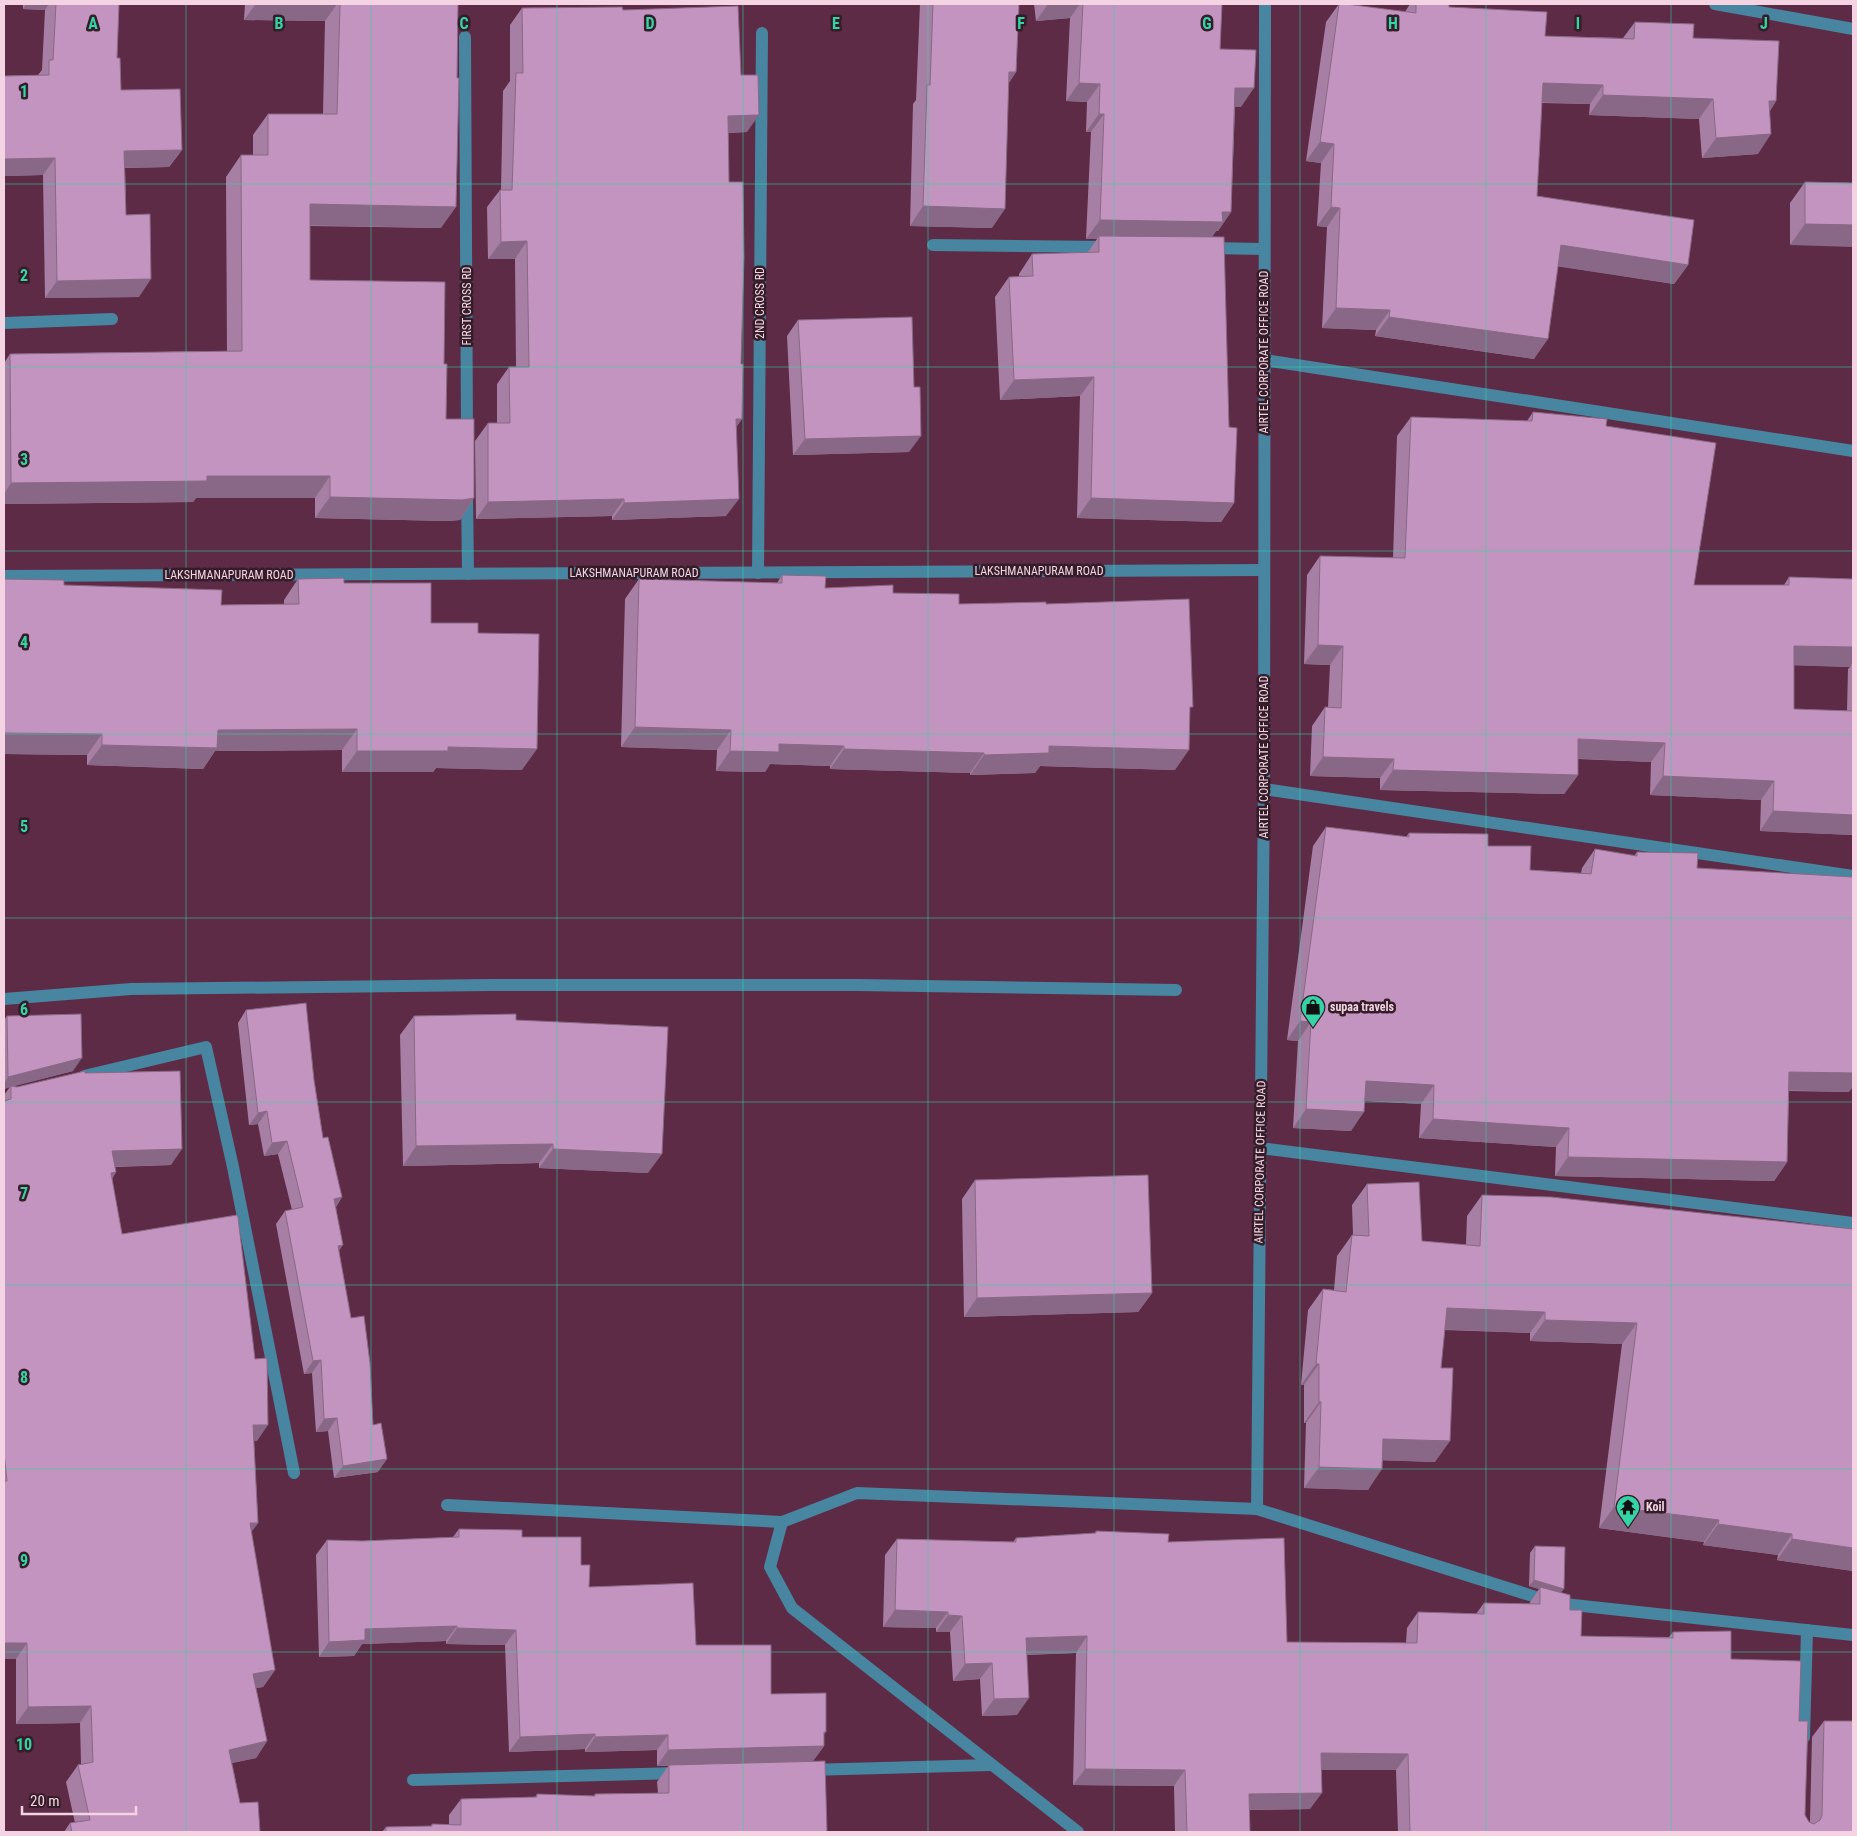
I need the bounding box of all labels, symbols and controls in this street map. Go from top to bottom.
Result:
text: A [88,14,98,33]
text: B [275,14,284,33]
text: C [459,14,469,33]
text: D [645,14,655,33]
text: E [832,14,840,33]
text: F [1017,14,1025,33]
text: G [1202,14,1212,33]
text: H [1388,14,1398,33]
text: I [1576,14,1580,33]
text: J [1760,14,1768,33]
text: 1 [20,82,28,101]
text: 2 [20,266,28,285]
street label: FIRST CROSS RD [460,266,474,345]
street label: 2ND CROSS RD [753,267,767,339]
street label: AIRTEL CORPORATE OFFICE ROAD [1257,270,1271,433]
text: 3 [20,450,28,469]
street label: LAKSHMANAPURAM ROAD [974,564,1104,578]
street label: LAKSHMANAPURAM ROAD [569,566,699,580]
street label: LAKSHMANAPURAM ROAD [164,568,294,582]
text: 4 [20,633,28,652]
street label: AIRTEL CORPORATE OFFICE ROAD [1257,675,1271,838]
text: 5 [20,817,28,836]
shop icon: supaa travels [1300,994,1326,1028]
text: 6 [20,1000,28,1019]
place label: supaa travels [1330,1000,1394,1014]
street label: AIRTEL CORPORATE OFFICE ROAD [1252,1080,1268,1243]
text: 7 [20,1184,28,1203]
text: 8 [20,1368,28,1387]
temple icon: Koil [1615,1494,1641,1528]
place label: Koil [1646,1500,1665,1514]
text: 9 [20,1551,28,1570]
text: 10 [16,1735,32,1754]
scale bar [22,1784,136,1816]
text: 20 m [30,1792,60,1810]

